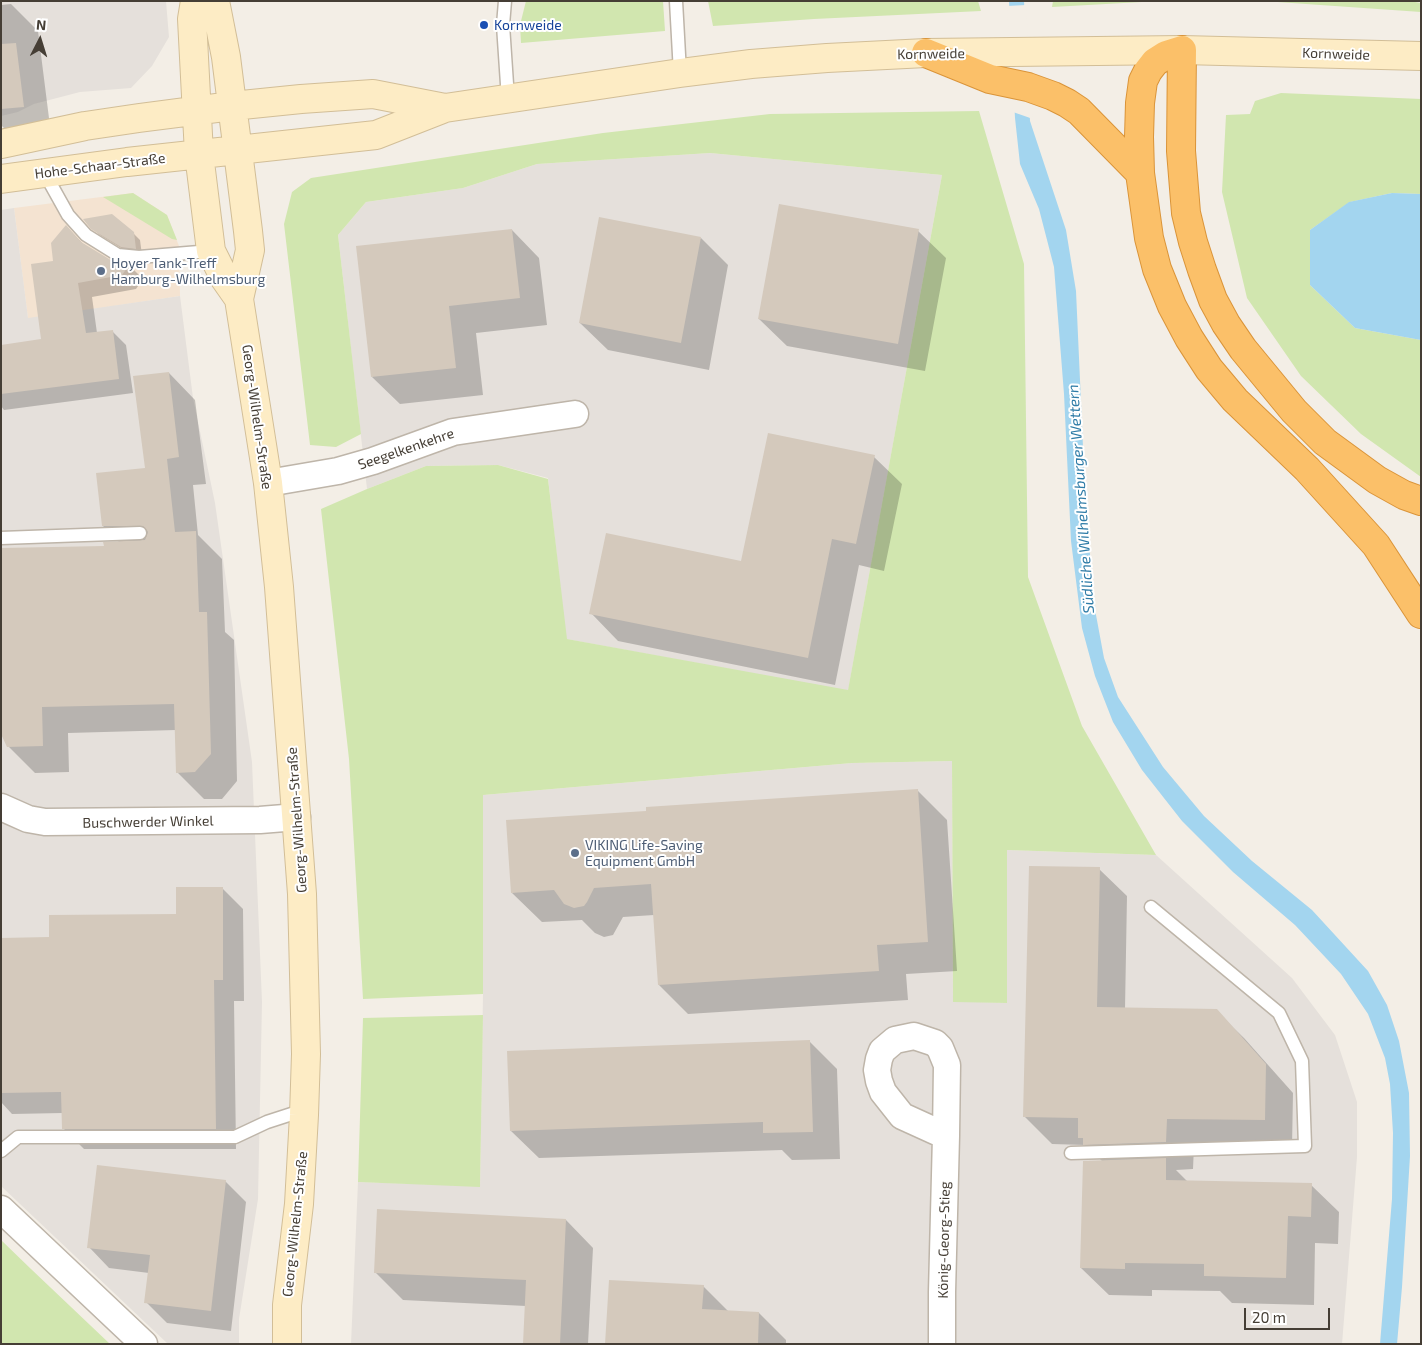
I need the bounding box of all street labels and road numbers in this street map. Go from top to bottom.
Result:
street label: Kornweide [1302,44,1370,64]
street label: Kornweide [897,45,965,63]
street label: Hohe-Schaar-Straße [34,150,166,182]
street label: Georg-Wilhelm-Straße [239,343,275,491]
street label: Seegelkenkehre [356,425,456,473]
street label: Georg-Wilhelm-Straße [284,746,310,894]
street label: Buschwerder Winkel [82,812,214,832]
street label: Georg-Wilhelm-Straße [279,1150,311,1298]
street label: König-Georg-Stieg [935,1181,953,1299]

